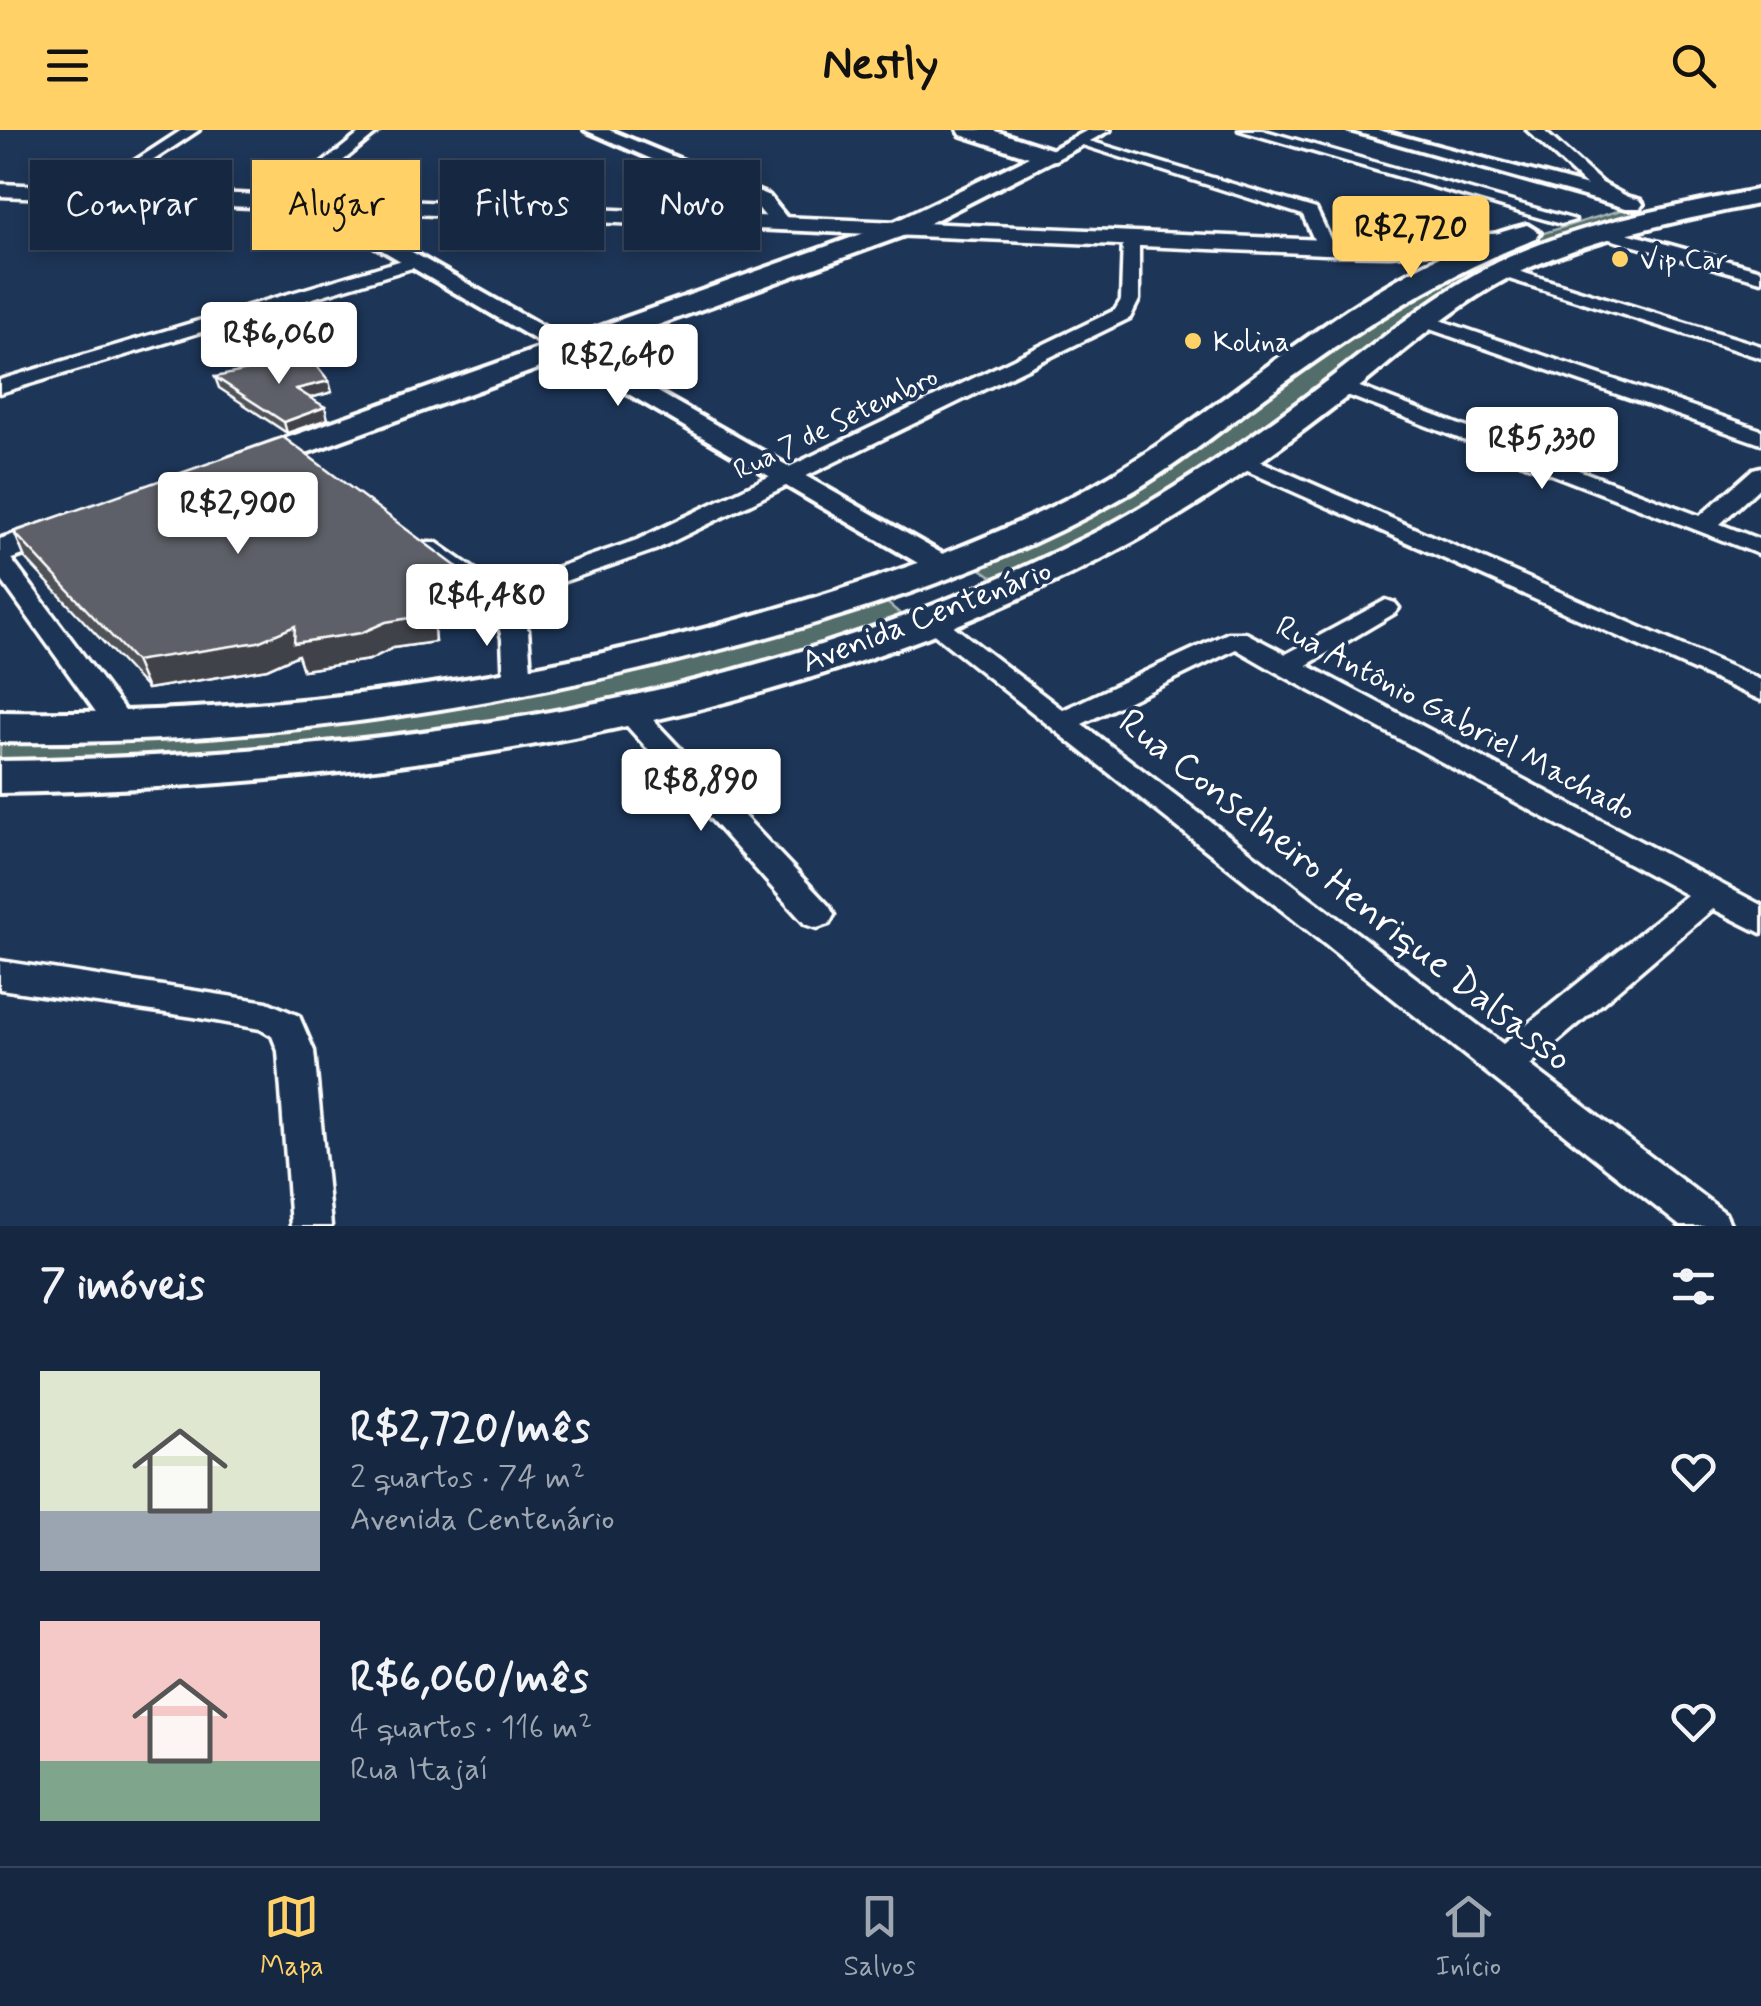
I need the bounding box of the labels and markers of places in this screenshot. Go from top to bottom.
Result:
pin: R$2,720 [1319,196,1503,281]
place label: Vip Car [1640,243,1728,280]
marker: Vip Car [1609,248,1631,270]
pin: R$6,060 [187,302,371,387]
pin: R$2,640 [526,324,710,409]
place label: Kolina [1213,325,1290,362]
marker: Kolina [1182,330,1204,352]
pin: R$5,330 [1450,407,1634,492]
pin: R$2,900 [146,472,330,557]
pin: R$4,480 [395,564,579,649]
pin: R$8,890 [609,749,793,834]

